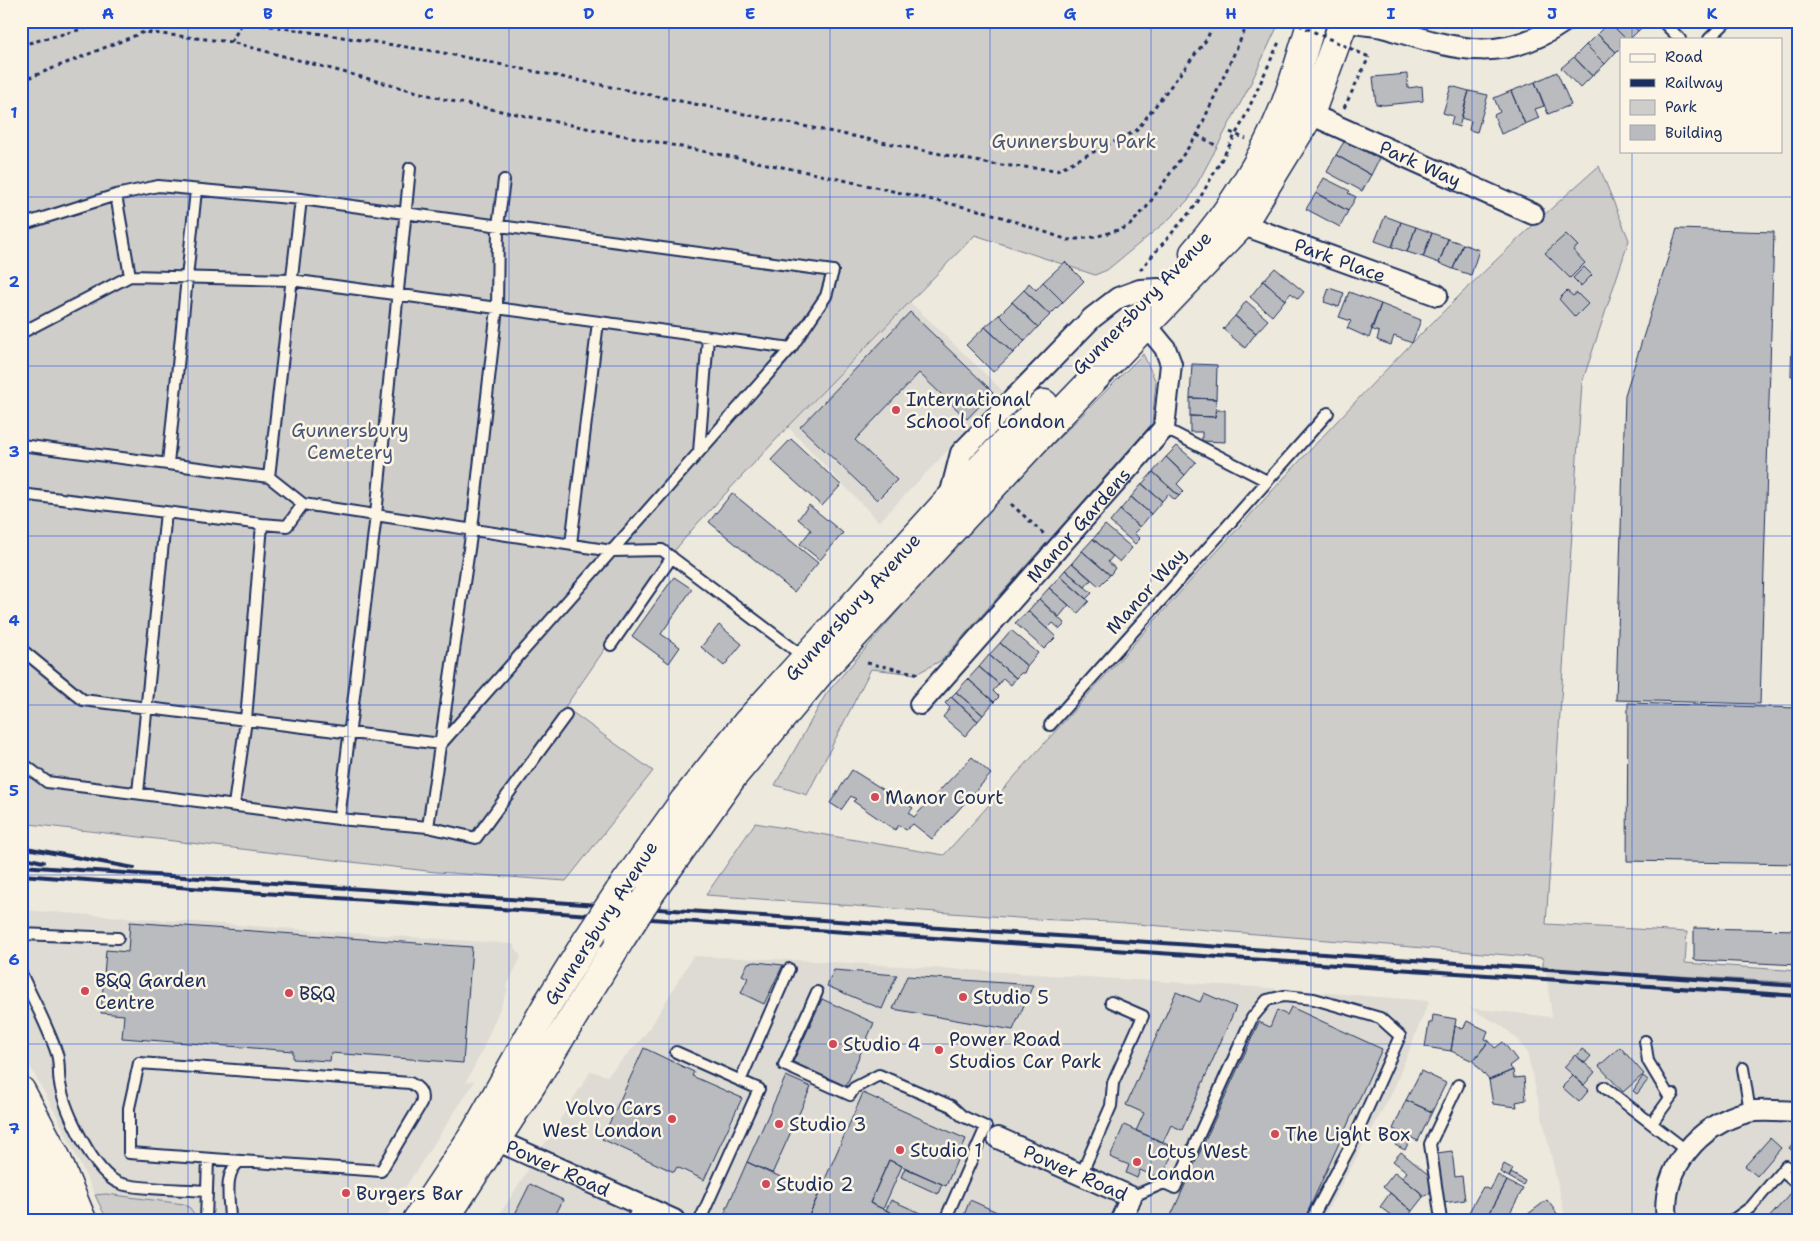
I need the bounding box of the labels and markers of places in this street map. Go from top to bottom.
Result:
place label: International School of London [906,387,1065,434]
marker: International School of London [890,404,902,416]
place label: Manor Court [885,785,1004,810]
marker: Manor Court [869,791,881,803]
place label: B&Q Garden Centre [95,968,206,1015]
place label: B&Q [299,981,336,1006]
marker: B&Q Garden Centre [79,985,91,997]
place label: Studio 5 [973,985,1049,1010]
marker: B&Q [283,987,295,999]
marker: Studio 5 [957,991,969,1003]
place label: Power Road Studios Car Park [949,1027,1102,1074]
place label: Studio 4 [843,1032,921,1057]
marker: Studio 4 [827,1038,839,1050]
marker: Power Road Studios Car Park [933,1044,945,1056]
place label: Volvo Cars West London [542,1096,662,1143]
place label: Studio 3 [789,1112,867,1137]
marker: Volvo Cars West London [666,1113,678,1125]
marker: Studio 3 [773,1118,785,1130]
place label: The Light Box [1285,1122,1410,1147]
marker: The Light Box [1269,1128,1281,1140]
place label: Studio 1 [910,1138,982,1163]
place label: Lotus West London [1147,1139,1248,1186]
marker: Studio 1 [894,1144,906,1156]
marker: Lotus West London [1131,1156,1143,1168]
place label: Studio 2 [776,1172,854,1197]
marker: Studio 2 [760,1178,772,1190]
place label: Burgers Bar [356,1181,464,1206]
marker: Burgers Bar [340,1187,352,1199]

